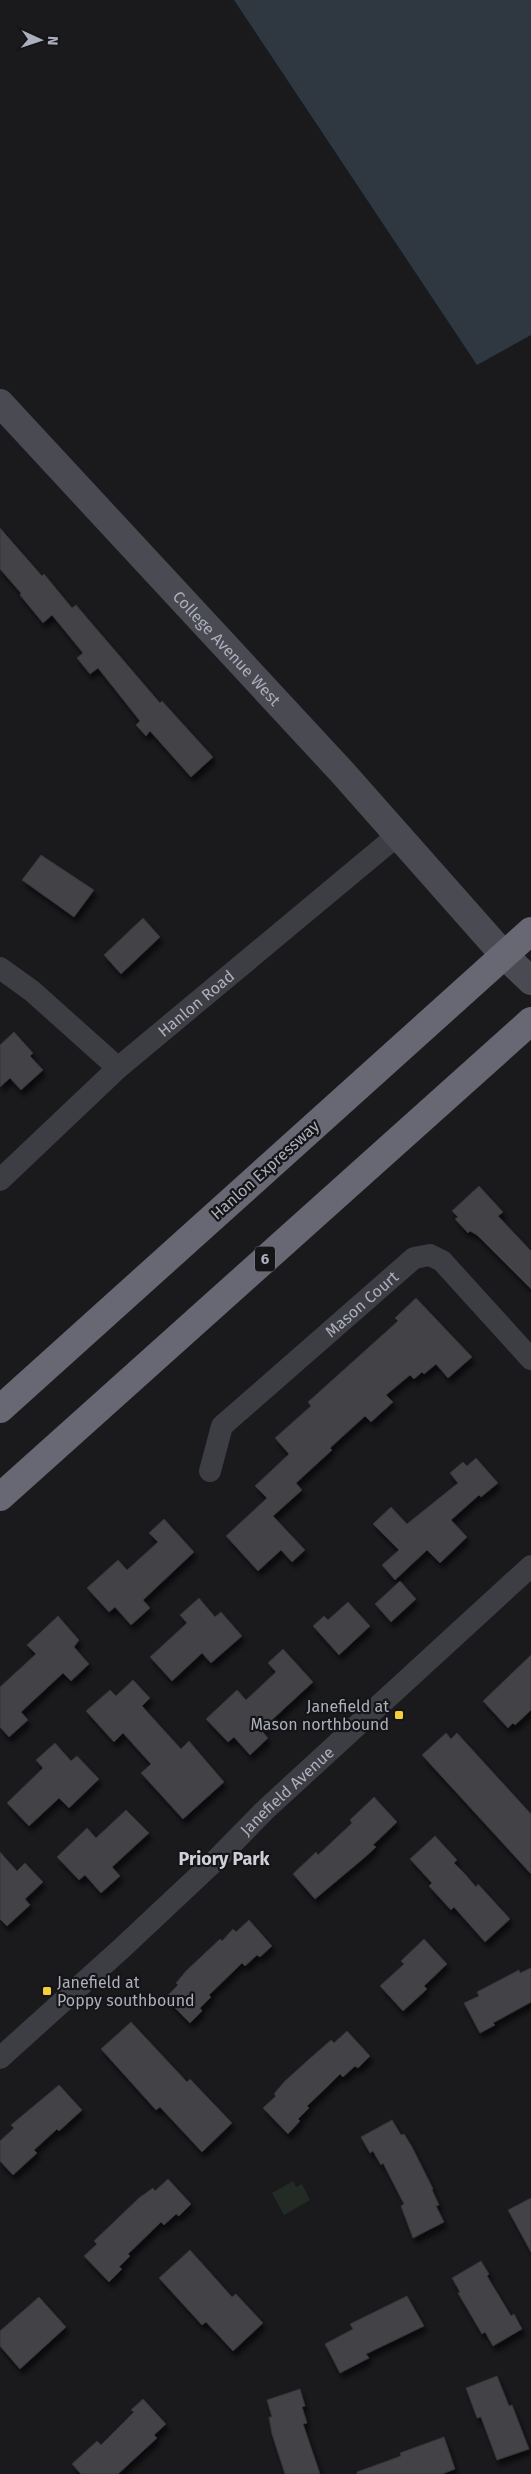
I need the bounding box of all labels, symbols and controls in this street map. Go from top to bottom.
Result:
north arrow [15,15,65,65]
text: N [44,36,61,46]
street label: College Avenue West [169,587,285,709]
street label: Hanlon Road [154,966,238,1040]
street label: Hanlon Expressway [207,1116,323,1224]
road number: 6 [255,1246,275,1272]
street label: Mason Court [321,1267,402,1341]
place label: Janefield at Mason northbound [250,1697,389,1734]
marker: Janefield at Mason northbound [393,1709,405,1721]
street label: Janefield Avenue [236,1742,337,1839]
district label: Priory Park [179,1848,271,1870]
place label: Janefield at Poppy southbound [57,1973,195,2010]
marker: Janefield at Poppy southbound [41,1985,53,1997]

